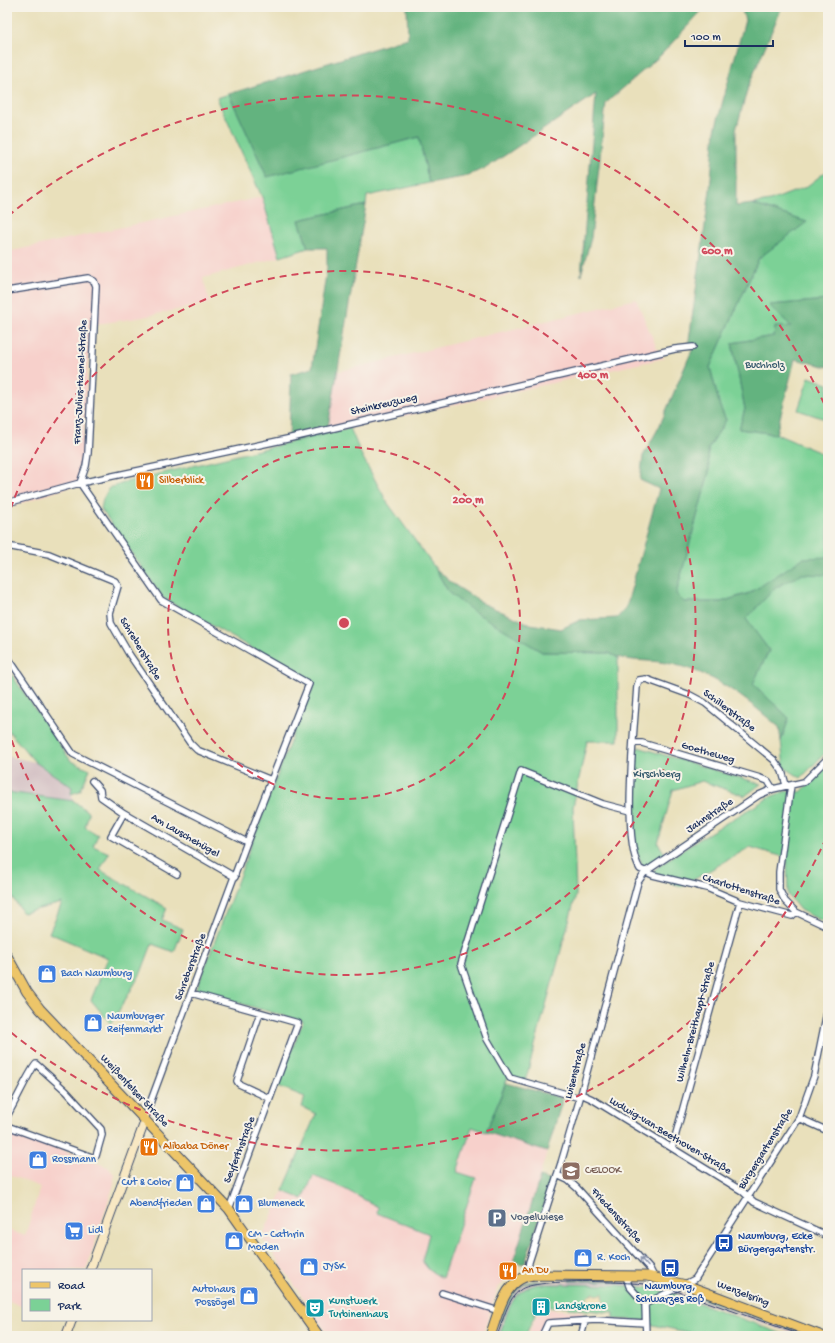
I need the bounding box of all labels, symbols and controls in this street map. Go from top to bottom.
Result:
scale bar [685,22,773,48]
text: 100 m [690,31,721,45]
text: 600 m [701,245,733,259]
street label: Franz-Julius-Haenel-Straße [72,319,90,445]
park label: Buchholz [744,360,786,372]
text: 400 m [577,369,609,383]
street label: Steinkreuzweg [350,392,418,418]
restaurant icon: Silberblick [134,470,156,492]
place label: Silberblick [159,475,205,487]
text: 200 m [453,494,484,508]
street label: Schreberstraße [117,616,163,683]
centre of rings [337,616,351,630]
street label: Schillerstraße [700,687,758,735]
street label: Goetheweg [680,740,736,766]
park label: Kirschberg [633,769,681,781]
street label: Jahnstraße [684,796,736,836]
street label: Am Lauschehügel [149,812,222,861]
street label: Charlottenstraße [701,872,782,908]
street label: Schreberstraße [173,932,209,1002]
street label: Wilhelm-Breithaupt-Straße [674,960,718,1083]
shop icon: Bach Naumburg [36,963,58,985]
place label: Bach Naumburg [60,968,132,980]
place label: Naumburger Reifenmarkt [107,1011,165,1036]
shop icon: Naumburger Reifenmarkt [82,1012,104,1034]
street label: Luisenstraße [563,1041,589,1100]
street label: Weißenfelser Straße [97,1052,172,1130]
street label: Ludwig-van-Beethoven-Straße [607,1095,733,1177]
street label: Bürgergartenstraße [736,1106,796,1192]
street label: Seyferthstraße [221,1114,258,1185]
restaurant icon: Alibaba Döner [138,1136,160,1158]
place label: Alibaba Döner [163,1141,230,1153]
shop icon: Rossmann [27,1149,49,1171]
place label: Rossmann [52,1154,97,1166]
school or university icon: CELOOK [560,1160,582,1182]
place label: CELOOK [585,1165,623,1177]
shop icon: Cut & Color [174,1172,196,1194]
place label: Cut & Color [121,1177,172,1189]
street label: Friedensstraße [587,1185,644,1246]
shop icon: Abendfrieden [195,1193,217,1215]
shop icon: Blumeneck [233,1193,255,1215]
place label: Abendfrieden [130,1197,193,1210]
place label: Blumeneck [257,1198,305,1210]
parking icon: Vogelwiese [486,1207,508,1229]
place label: Vogelwiese [510,1212,564,1224]
supermarket icon: Lidl [63,1220,85,1242]
place label: Lidl [88,1225,104,1237]
place label: CM - Cathrin Moden [248,1229,305,1254]
shop icon: CM - Cathrin Moden [223,1230,245,1252]
place label: Naumburg, Ecke Bürgergartenstr. [737,1231,816,1256]
bus stop icon: Naumburg, Ecke Bürgergartenstr. [713,1232,735,1254]
shop icon: R. Koch [572,1247,594,1269]
place label: R. Koch [597,1252,630,1264]
shop icon: JYSK [298,1256,320,1278]
one-way arrow [639,1257,649,1267]
bus stop icon: Naumburg, Schwarzes Roß [659,1257,681,1279]
restaurant icon: An Du [497,1260,519,1282]
place label: JYSK [323,1261,347,1273]
place label: An Du [522,1265,549,1277]
legend [22,1269,152,1321]
street label: Wenzelsring [715,1279,771,1309]
text: Road [58,1280,85,1294]
place label: Naumburg, Schwarzes Roß [636,1281,705,1306]
place label: Autohaus Possögel [192,1284,236,1309]
shop icon: Autohaus Possögel [238,1285,260,1307]
place label: Kunstwerk Turbinenhaus [328,1296,389,1321]
building icon: Landskrone [530,1296,552,1318]
theatre icon: Kunstwerk Turbinenhaus [304,1297,326,1319]
text: Park [57,1300,83,1314]
place label: Landskrone [555,1301,607,1313]

